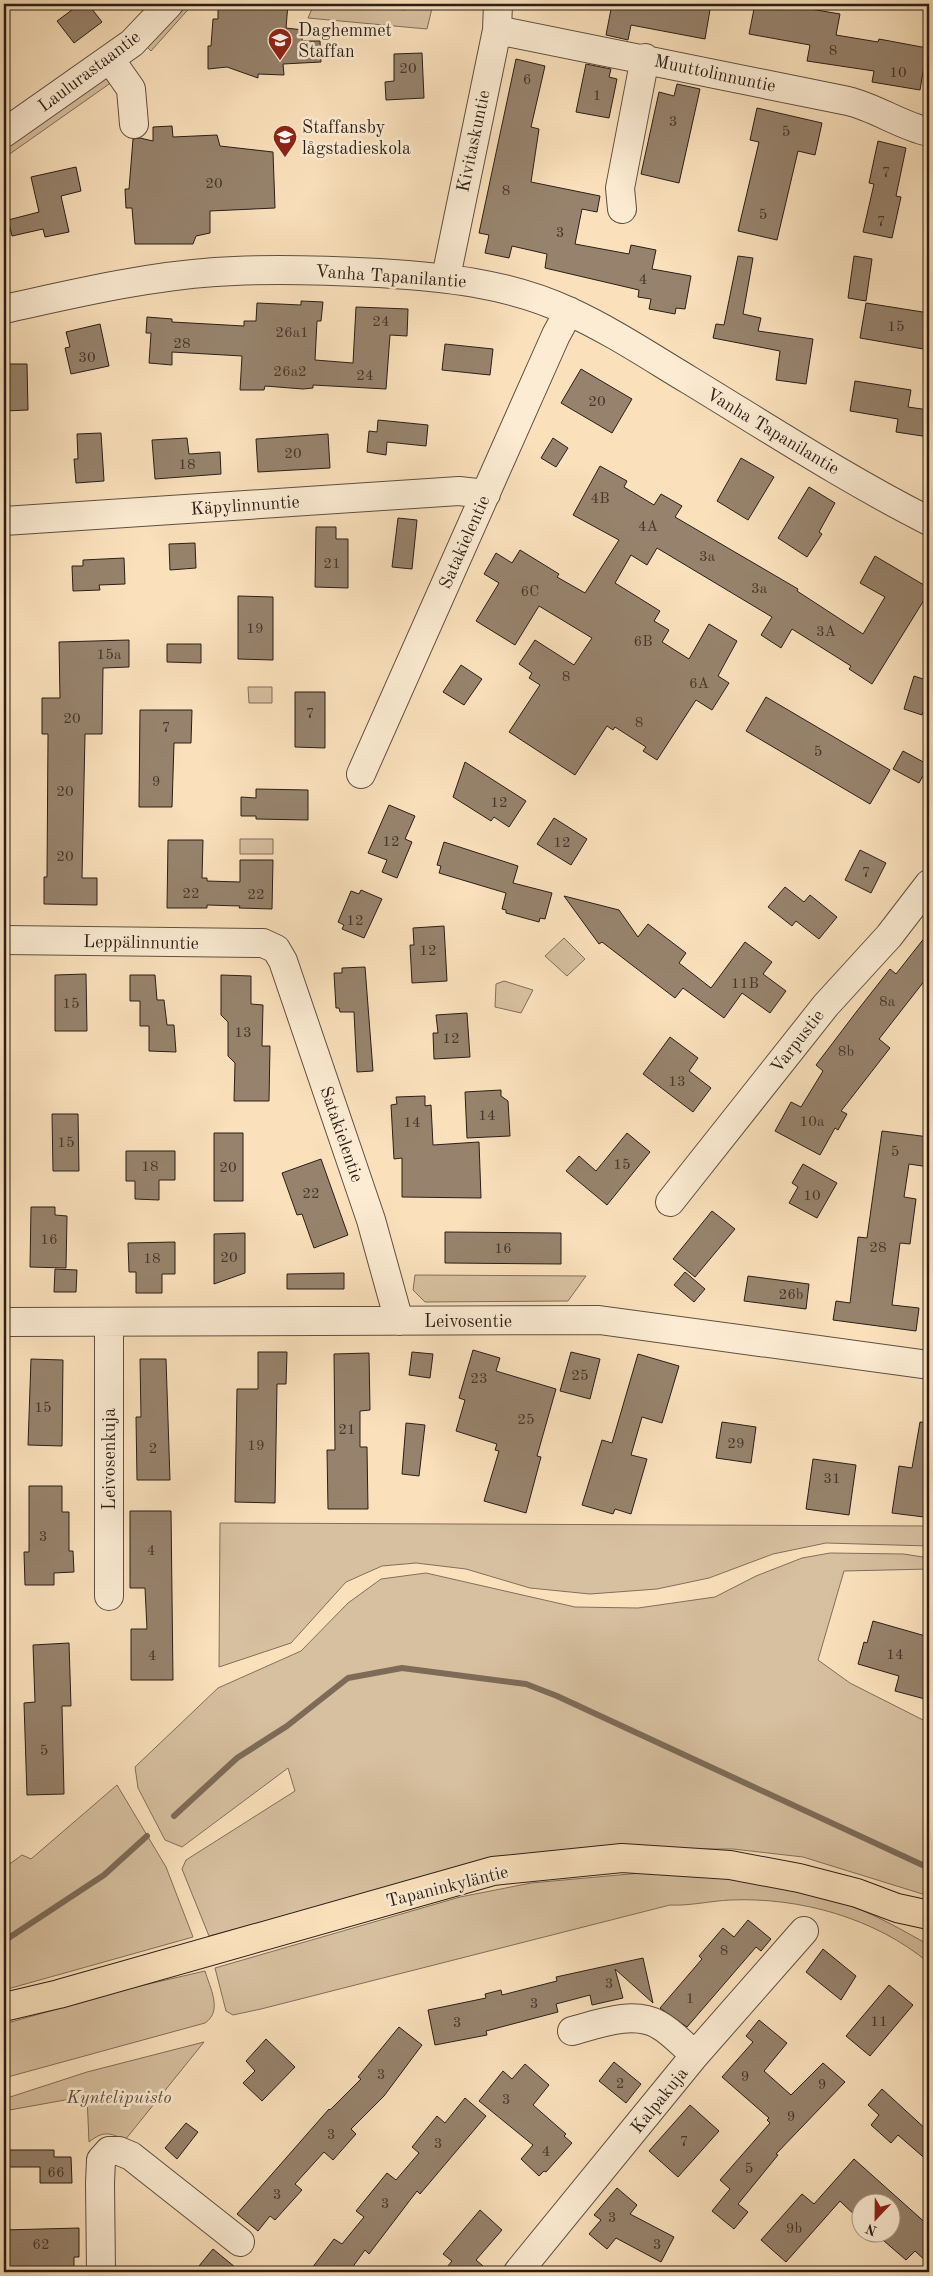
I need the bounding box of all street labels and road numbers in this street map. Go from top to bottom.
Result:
street label: Laulurastaantie [35,28,144,116]
street label: Muuttolinnuntie [652,52,777,96]
street label: Kivitaskuntie [454,88,494,194]
street label: Vanha Tapanilantie [315,263,467,291]
street label: Vanha Tapanilantie [703,385,842,479]
street label: Käpylinnuntie [190,493,300,519]
street label: Satakielentie [436,493,493,592]
street label: Leppälinnuntie [83,933,199,953]
street label: Varpustie [768,1007,828,1077]
street label: Satakielentie [316,1084,366,1185]
street label: Leivosentie [424,1313,512,1331]
street label: Leivosenkuja [101,1408,119,1510]
street label: Tapaninkyläntie [384,1863,510,1911]
street label: Kalpakuja [628,2064,692,2137]

